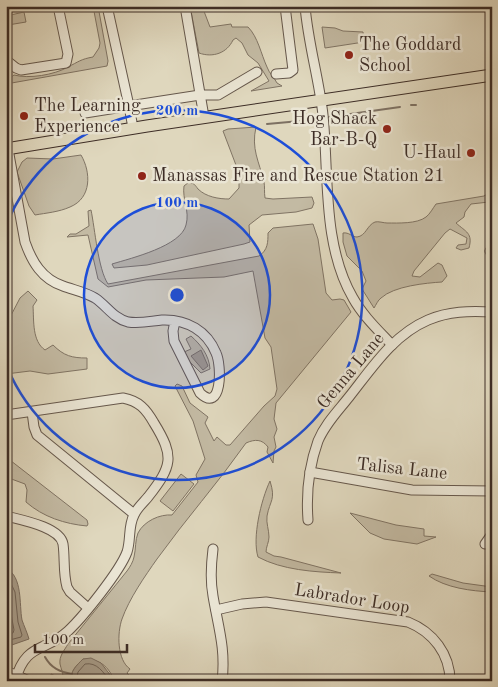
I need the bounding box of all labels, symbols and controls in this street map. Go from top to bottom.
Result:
place label: The Goddard School [359,36,461,75]
marker: The Goddard School [343,49,355,61]
place label: The Learning Experience [34,97,141,136]
text: 200 m [156,104,198,119]
marker: The Learning Experience [18,110,30,122]
place label: Hog Shack Bar-B-Q [292,110,377,149]
marker: Hog Shack Bar-B-Q [381,123,393,135]
place label: U-Haul [403,144,461,162]
marker: U-Haul [465,147,477,159]
place label: Manassas Fire and Rescue Station 21 [152,167,445,185]
marker: Manassas Fire and Rescue Station 21 [136,170,148,182]
text: 100 m [156,196,198,211]
centre of rings [168,286,186,304]
street label: Genna Lane [314,329,388,413]
street label: Talisa Lane [356,455,448,483]
street label: Labrador Loop [293,581,411,617]
scale bar [35,622,128,654]
text: 100 m [42,633,84,648]

